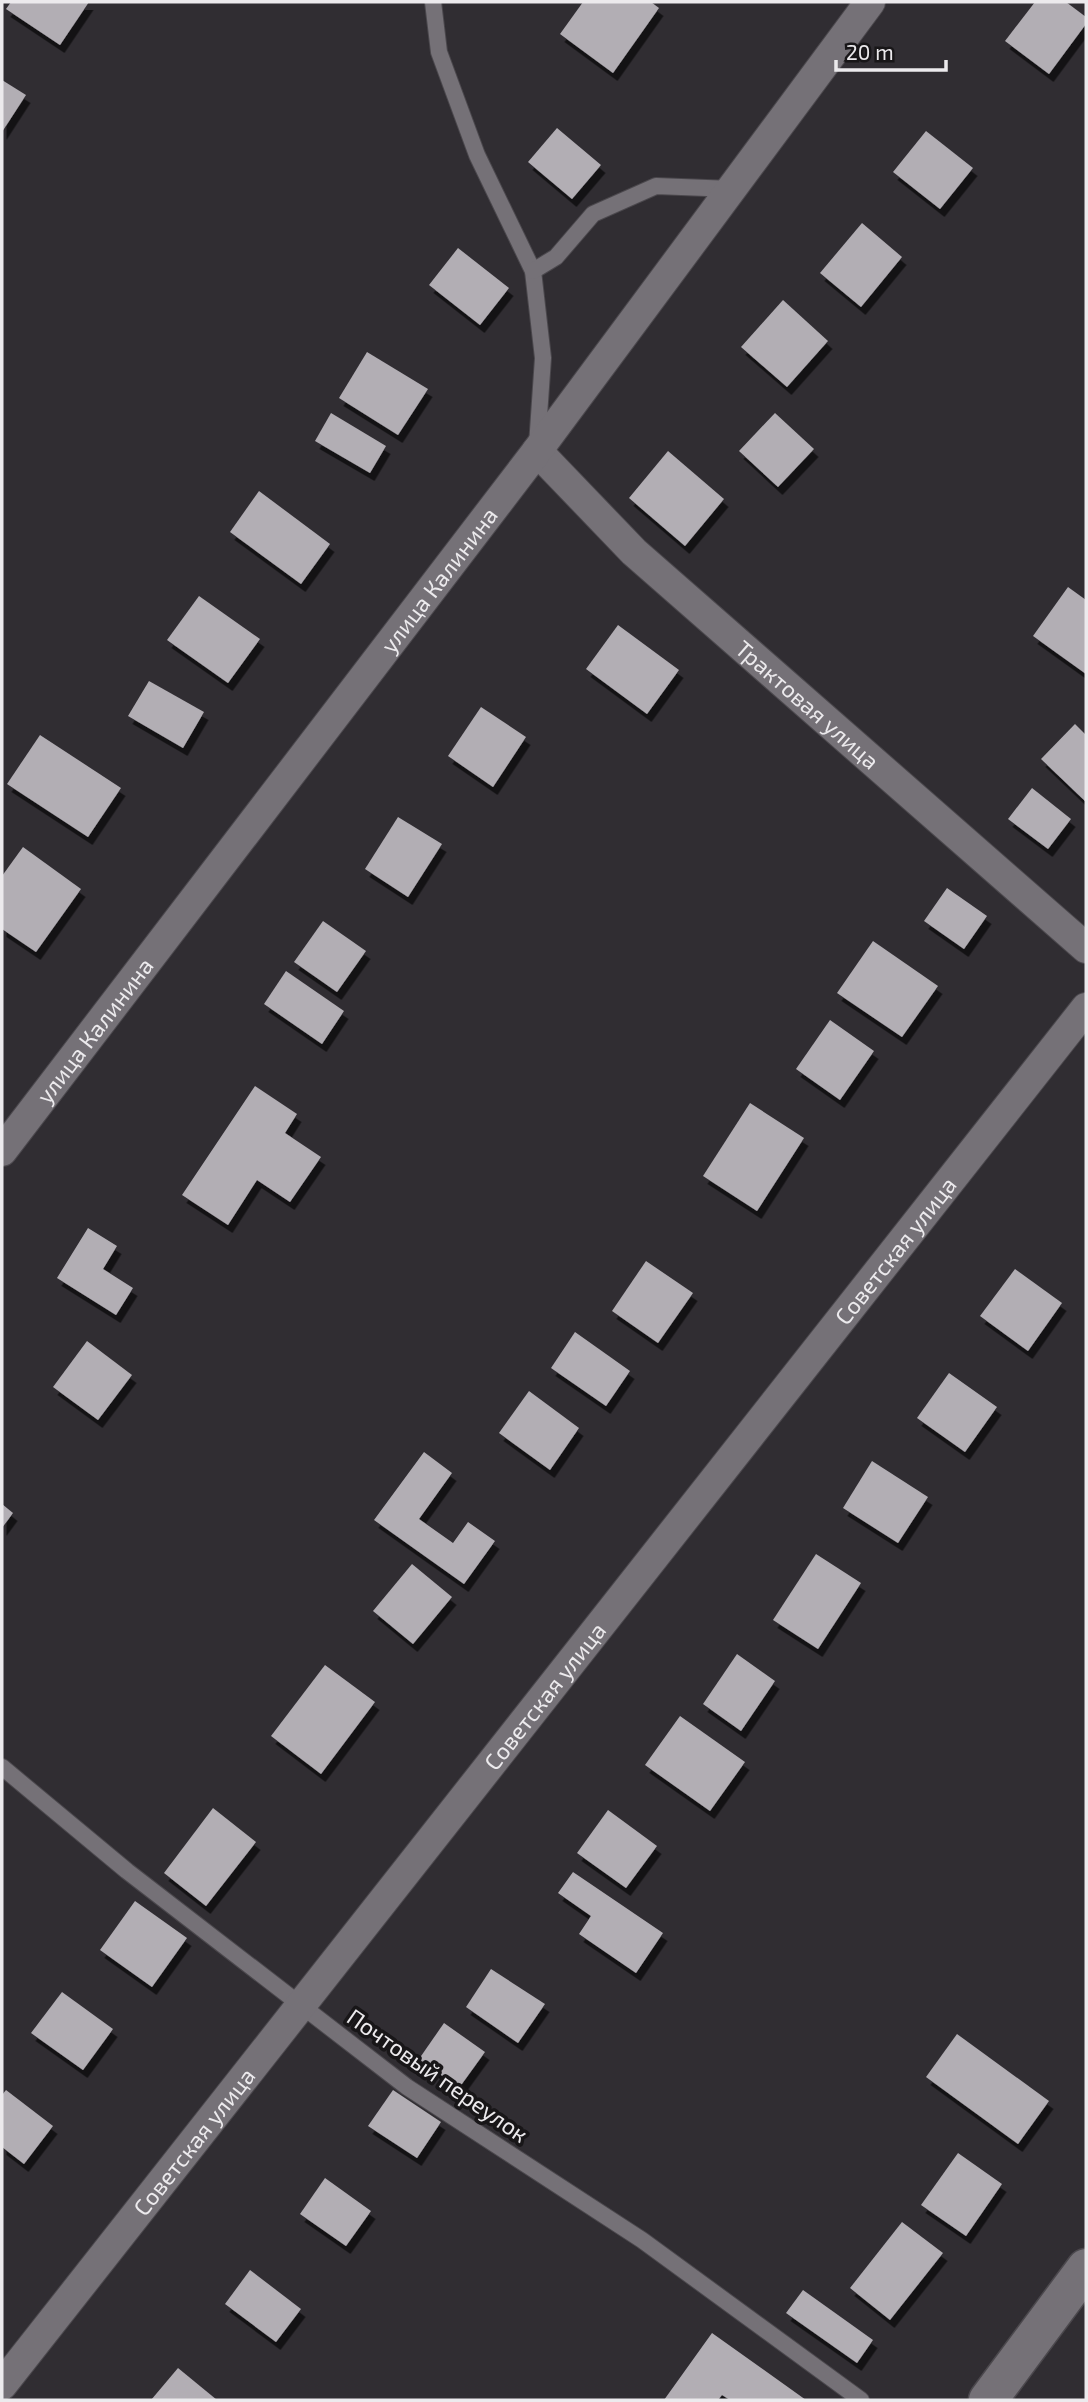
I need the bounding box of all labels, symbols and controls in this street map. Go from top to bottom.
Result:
scale bar [836,28,946,72]
text: 20 m [846,39,894,64]
street label: улица Калинина [374,502,503,659]
street label: Трактовая улица [730,634,885,775]
street label: улица Калинина [30,952,159,1109]
street label: Советская улица [828,1171,962,1330]
street label: Советская улица [478,1616,611,1775]
street label: Почтовый переулок [342,2002,534,2149]
street label: Советская улица [127,2062,260,2221]

